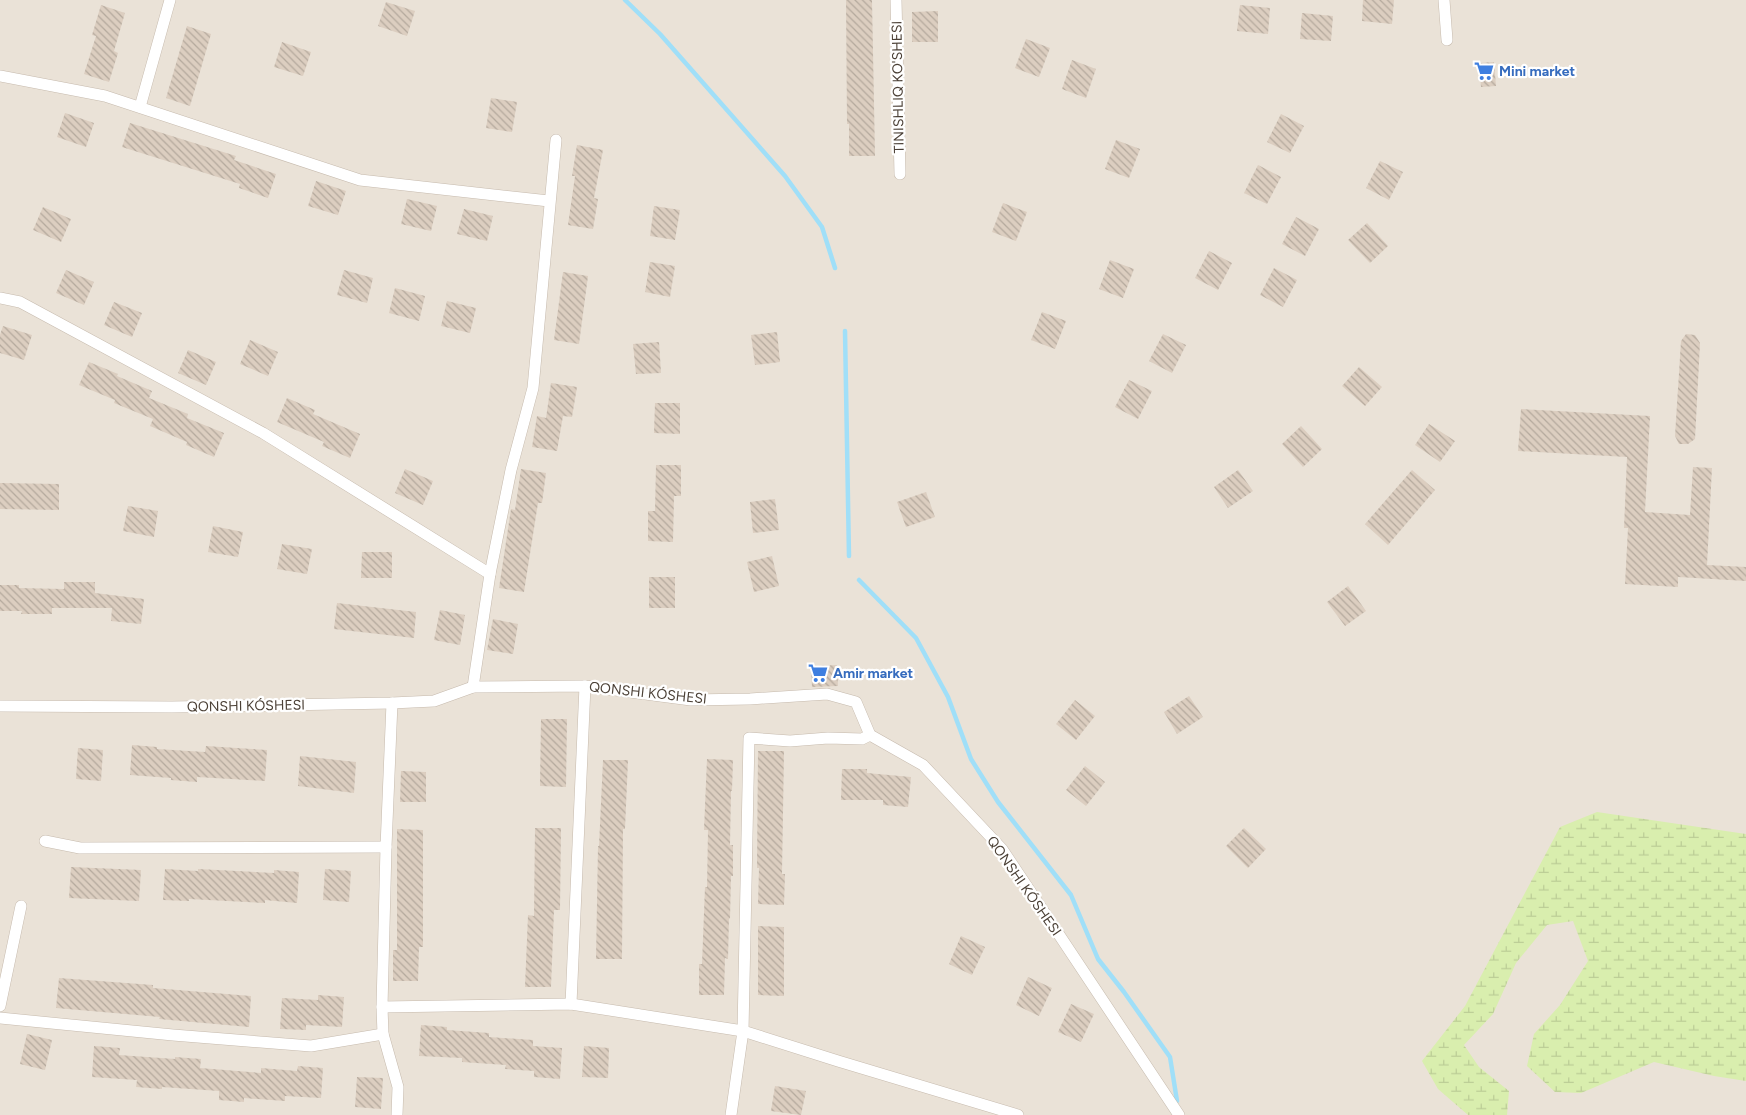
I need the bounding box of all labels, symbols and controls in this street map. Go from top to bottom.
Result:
street label: TINISHLIQ KO'SHESI [888,21,908,153]
supermarket icon: Mini market [1473,60,1495,82]
place label: Mini market [1499,63,1576,80]
supermarket icon: Amir market [807,662,829,684]
place label: Amir market [833,665,913,682]
street label: QONSHI KÓSHESI [588,678,708,708]
street label: QONSHI KÓSHESI [187,696,305,716]
street label: QONSHI KÓSHESI [983,833,1065,939]

